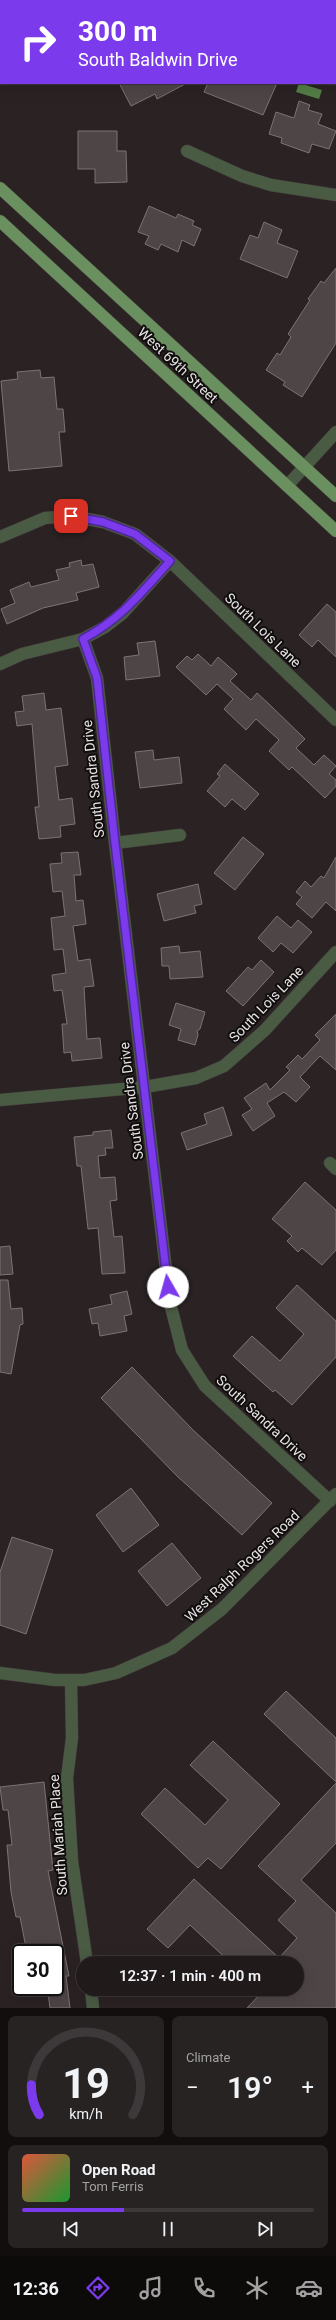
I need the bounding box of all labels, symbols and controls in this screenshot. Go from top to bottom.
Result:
text: 300 m [78,15,157,48]
icon: right [12,16,64,68]
text: South Baldwin Drive [78,49,237,70]
street label: West 69th Street [135,324,222,406]
pin [54,499,88,533]
icon: arrive [60,505,82,527]
street label: South Lois Lane [222,590,304,670]
street label: South Sandra Drive [79,719,107,839]
street label: South Lois Lane [226,963,306,1045]
street label: South Sandra Drive [116,1041,146,1161]
position arrow [147,1266,189,1308]
street label: South Sandra Drive [213,1372,311,1464]
street label: West Ralph Rogers Road [181,1507,303,1625]
street label: South Mariah Place [46,1774,70,1896]
speed limit sign: 30 [12,1944,64,1996]
text: 12:37 · 1 min · 400 m [119,1967,261,1985]
text: Climate [186,2050,230,2065]
text: 19 [62,2058,110,2107]
text: 19° [227,2070,273,2105]
text: − [186,2075,199,2100]
text: + [302,2075,314,2100]
text: km/h [69,2105,103,2121]
text: Open Road [82,2161,156,2179]
text: Tom Ferris [82,2179,144,2194]
icon: previous [60,2218,82,2240]
icon: pause [157,2218,179,2240]
icon: next [254,2218,276,2240]
icon: directions [84,2274,112,2302]
icon: music [137,2274,165,2302]
icon: phone [190,2274,218,2302]
icon: climate [243,2274,271,2302]
icon: car [295,2274,323,2302]
text: 12:36 [12,2278,59,2299]

